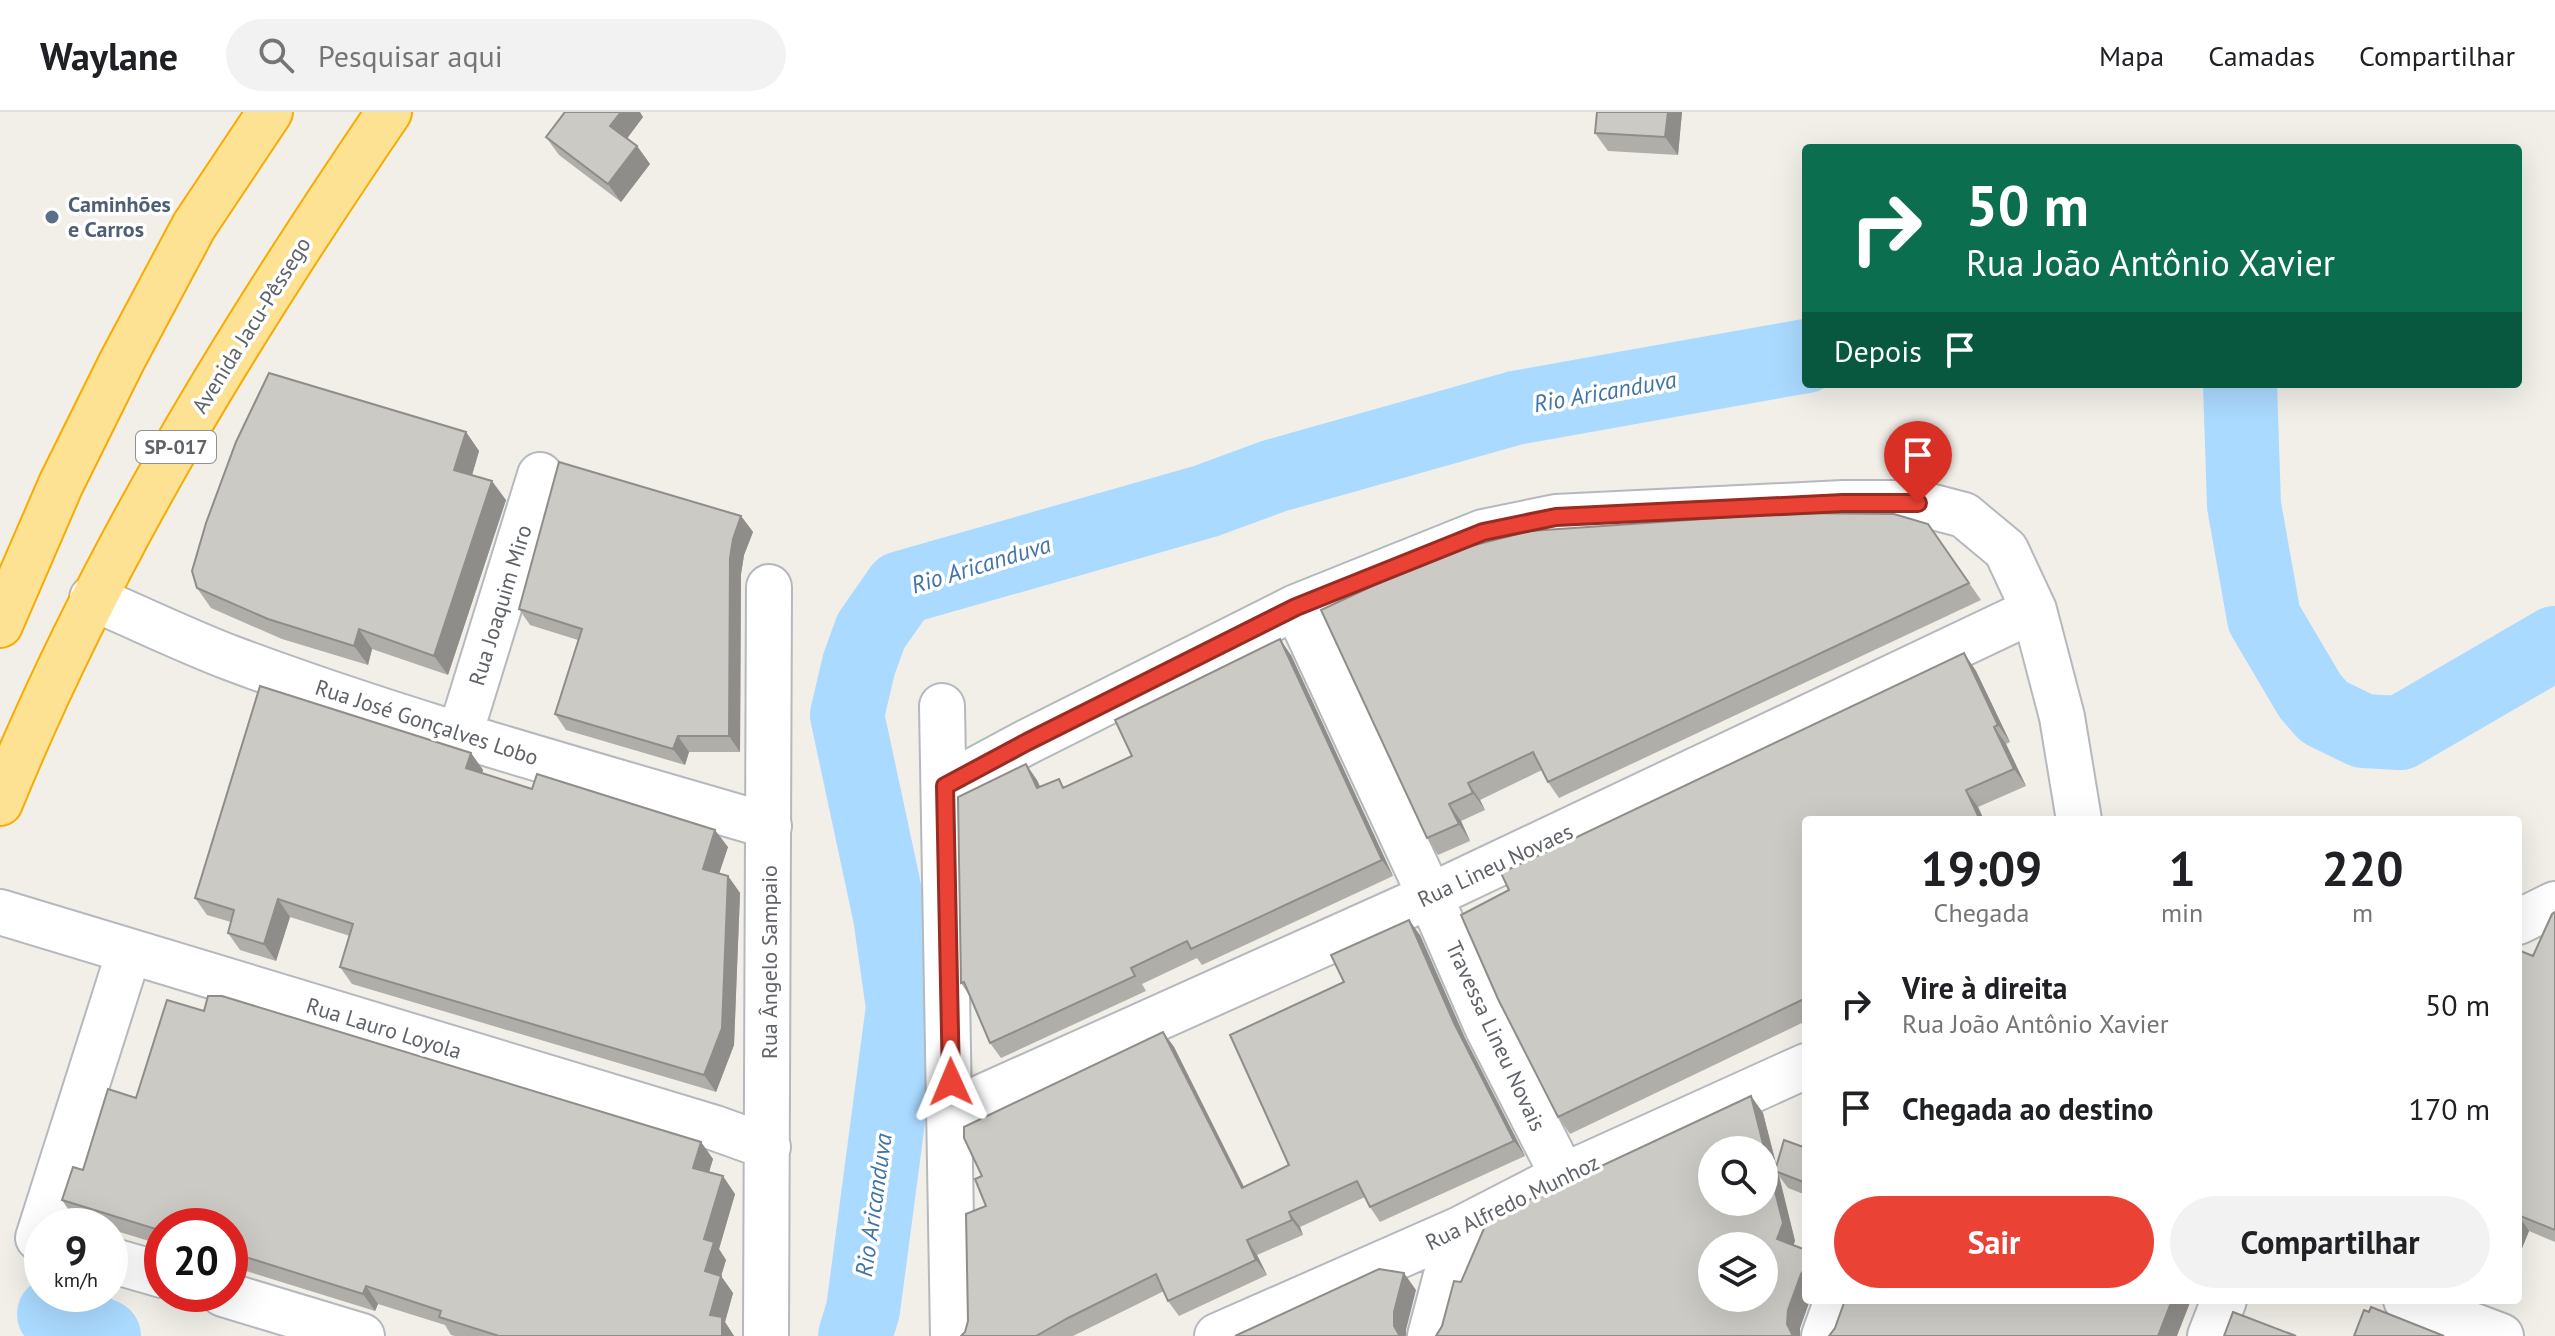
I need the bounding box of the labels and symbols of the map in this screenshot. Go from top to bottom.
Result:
place label: Caminhões e Carros [68,190,171,243]
marker: Caminhões e Carros [43,208,61,226]
street label: Avenida Jacu-Pêssego [185,232,317,418]
water label: Rio Aricanduva [1531,364,1679,419]
pin [1884,421,1952,503]
road number: SP-017 [136,431,216,463]
street label: Rua Joaquim Miro [462,521,538,689]
water label: Rio Aricanduva [907,528,1055,600]
street label: Rua José Gonçalves Lobo [312,673,542,771]
street label: Rua Lineu Novaes [1413,817,1577,913]
street label: Rua Ângelo Sampaio [755,865,783,1059]
street label: Travessa Lineu Novais [1440,937,1552,1135]
street label: Rua Lauro Loyola [303,991,465,1065]
position arrow [909,1040,993,1124]
water label: Rio Aricanduva [848,1131,899,1279]
street label: Rua Alfredo Munhoz [1421,1148,1603,1256]
speed limit sign: 20 [144,1208,248,1312]

